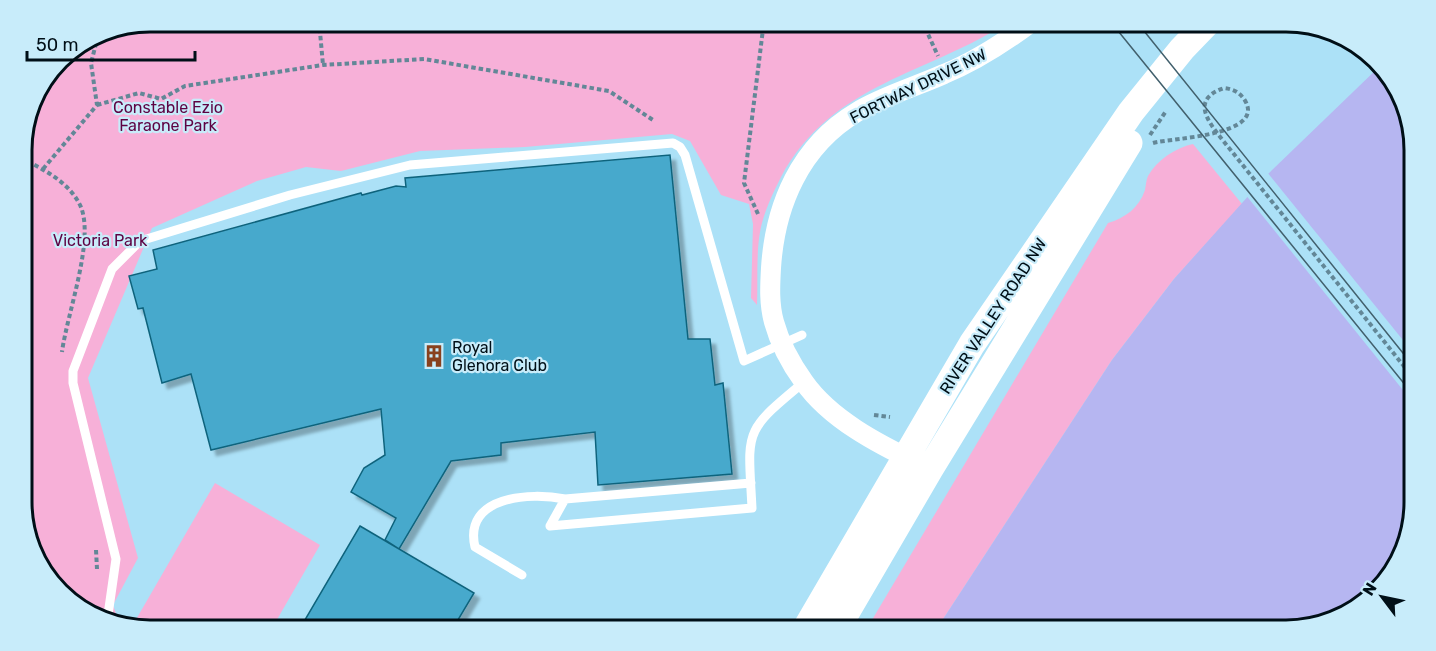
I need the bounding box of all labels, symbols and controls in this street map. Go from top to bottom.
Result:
scale bar [27,24,195,62]
text: 50 m [36,34,79,56]
street label: FORTWAY DRIVE NW [847,45,989,127]
park label: Constable Ezio Faraone Park [113,98,223,135]
park label: Victoria Park [53,231,148,250]
street label: RIVER VALLEY ROAD NW [936,235,1051,397]
place label: Royal Glenora Club [452,338,547,375]
building icon: Royal Glenora Club [421,343,447,369]
north arrow [1352,567,1412,627]
text: N [1359,579,1381,599]

